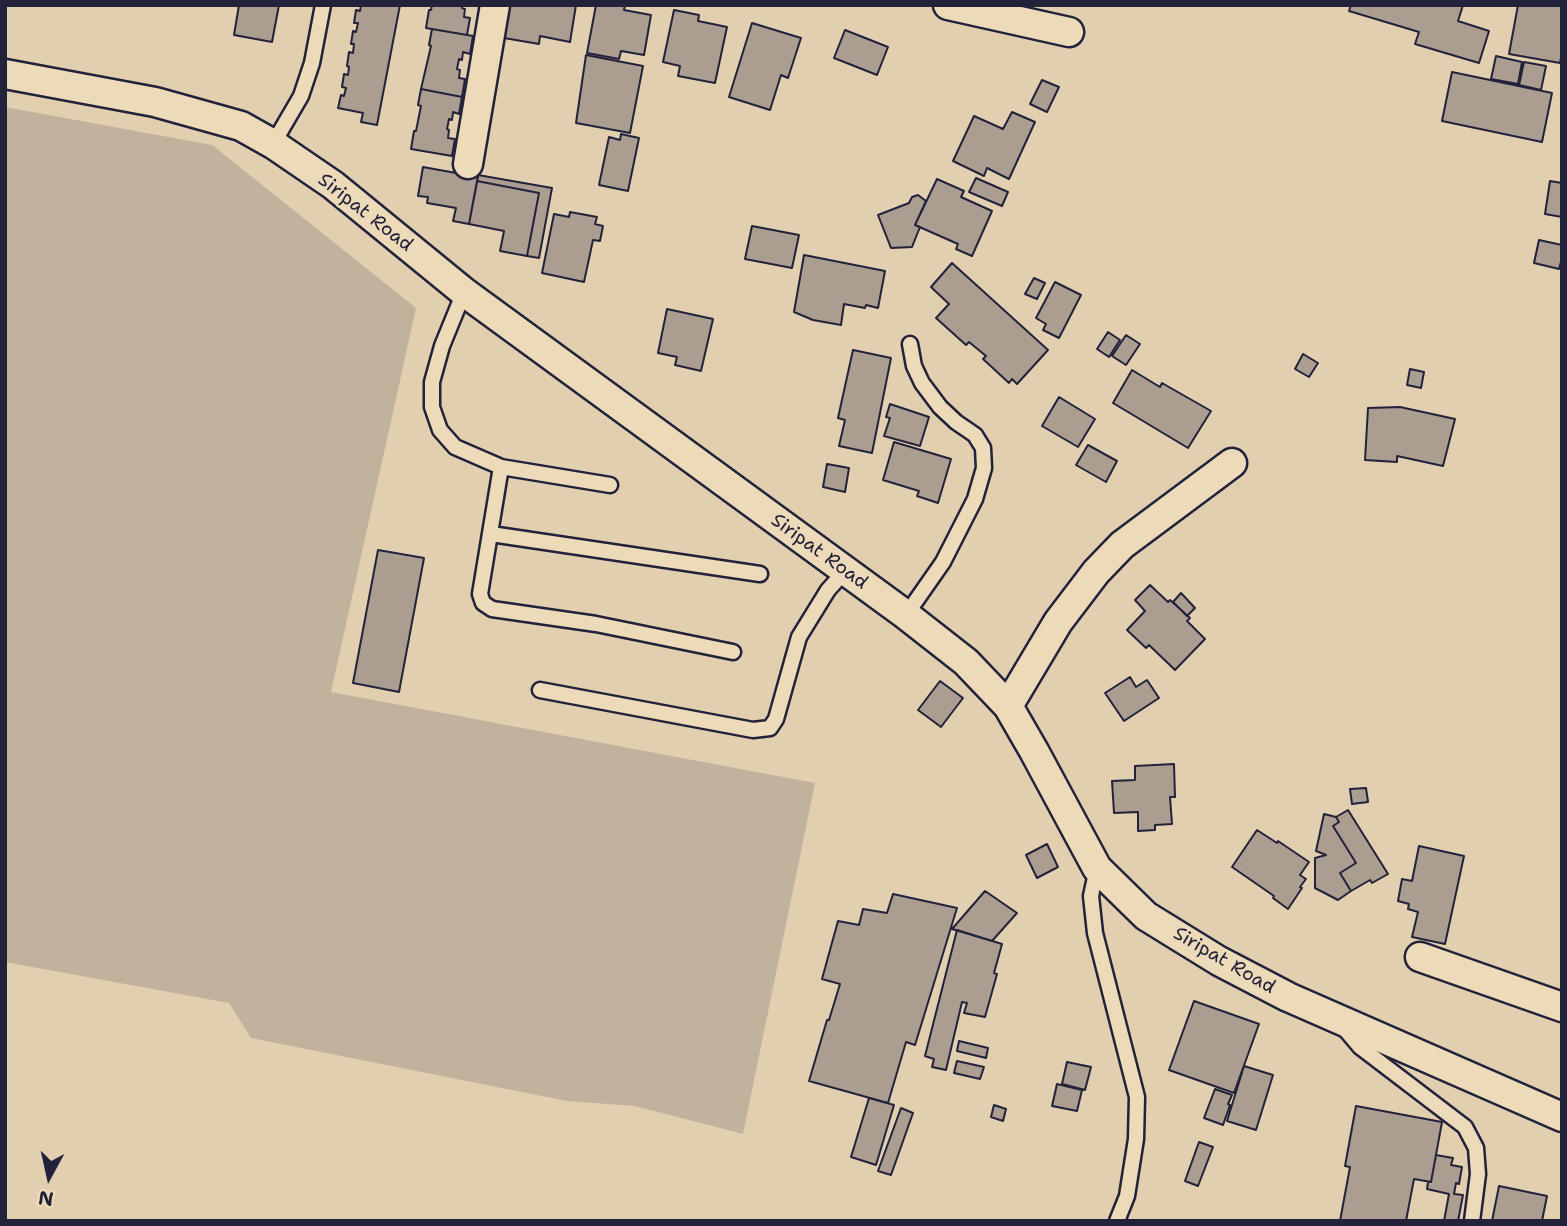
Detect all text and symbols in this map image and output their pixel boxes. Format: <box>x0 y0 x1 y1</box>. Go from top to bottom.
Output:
street label: Siripat Road <box>313 169 417 257</box>
street label: Siripat Road <box>766 509 872 595</box>
street label: Siripat Road <box>1169 923 1279 999</box>
north arrow <box>14 1142 84 1212</box>
text: N <box>37 1185 55 1212</box>

